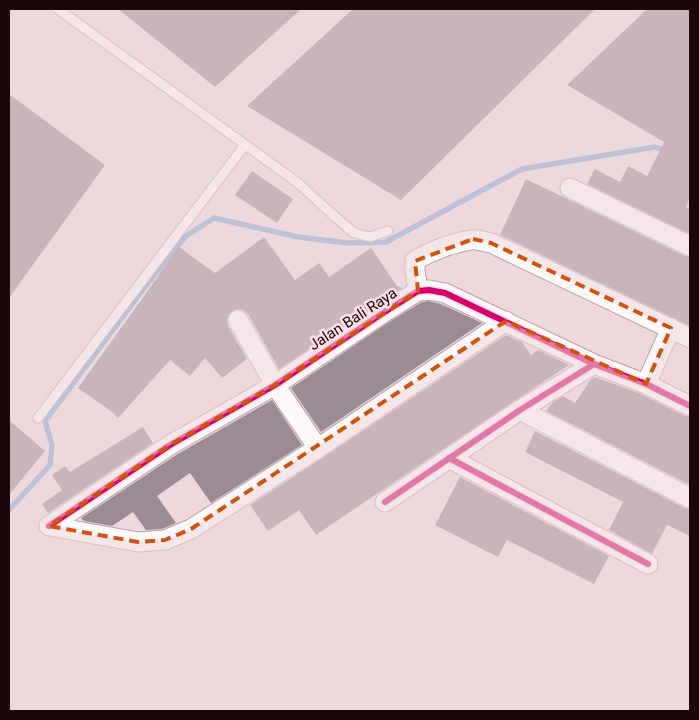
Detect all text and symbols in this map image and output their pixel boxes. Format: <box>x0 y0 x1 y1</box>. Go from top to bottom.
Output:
street label: Jalan Bali Raya <box>306 284 400 354</box>

